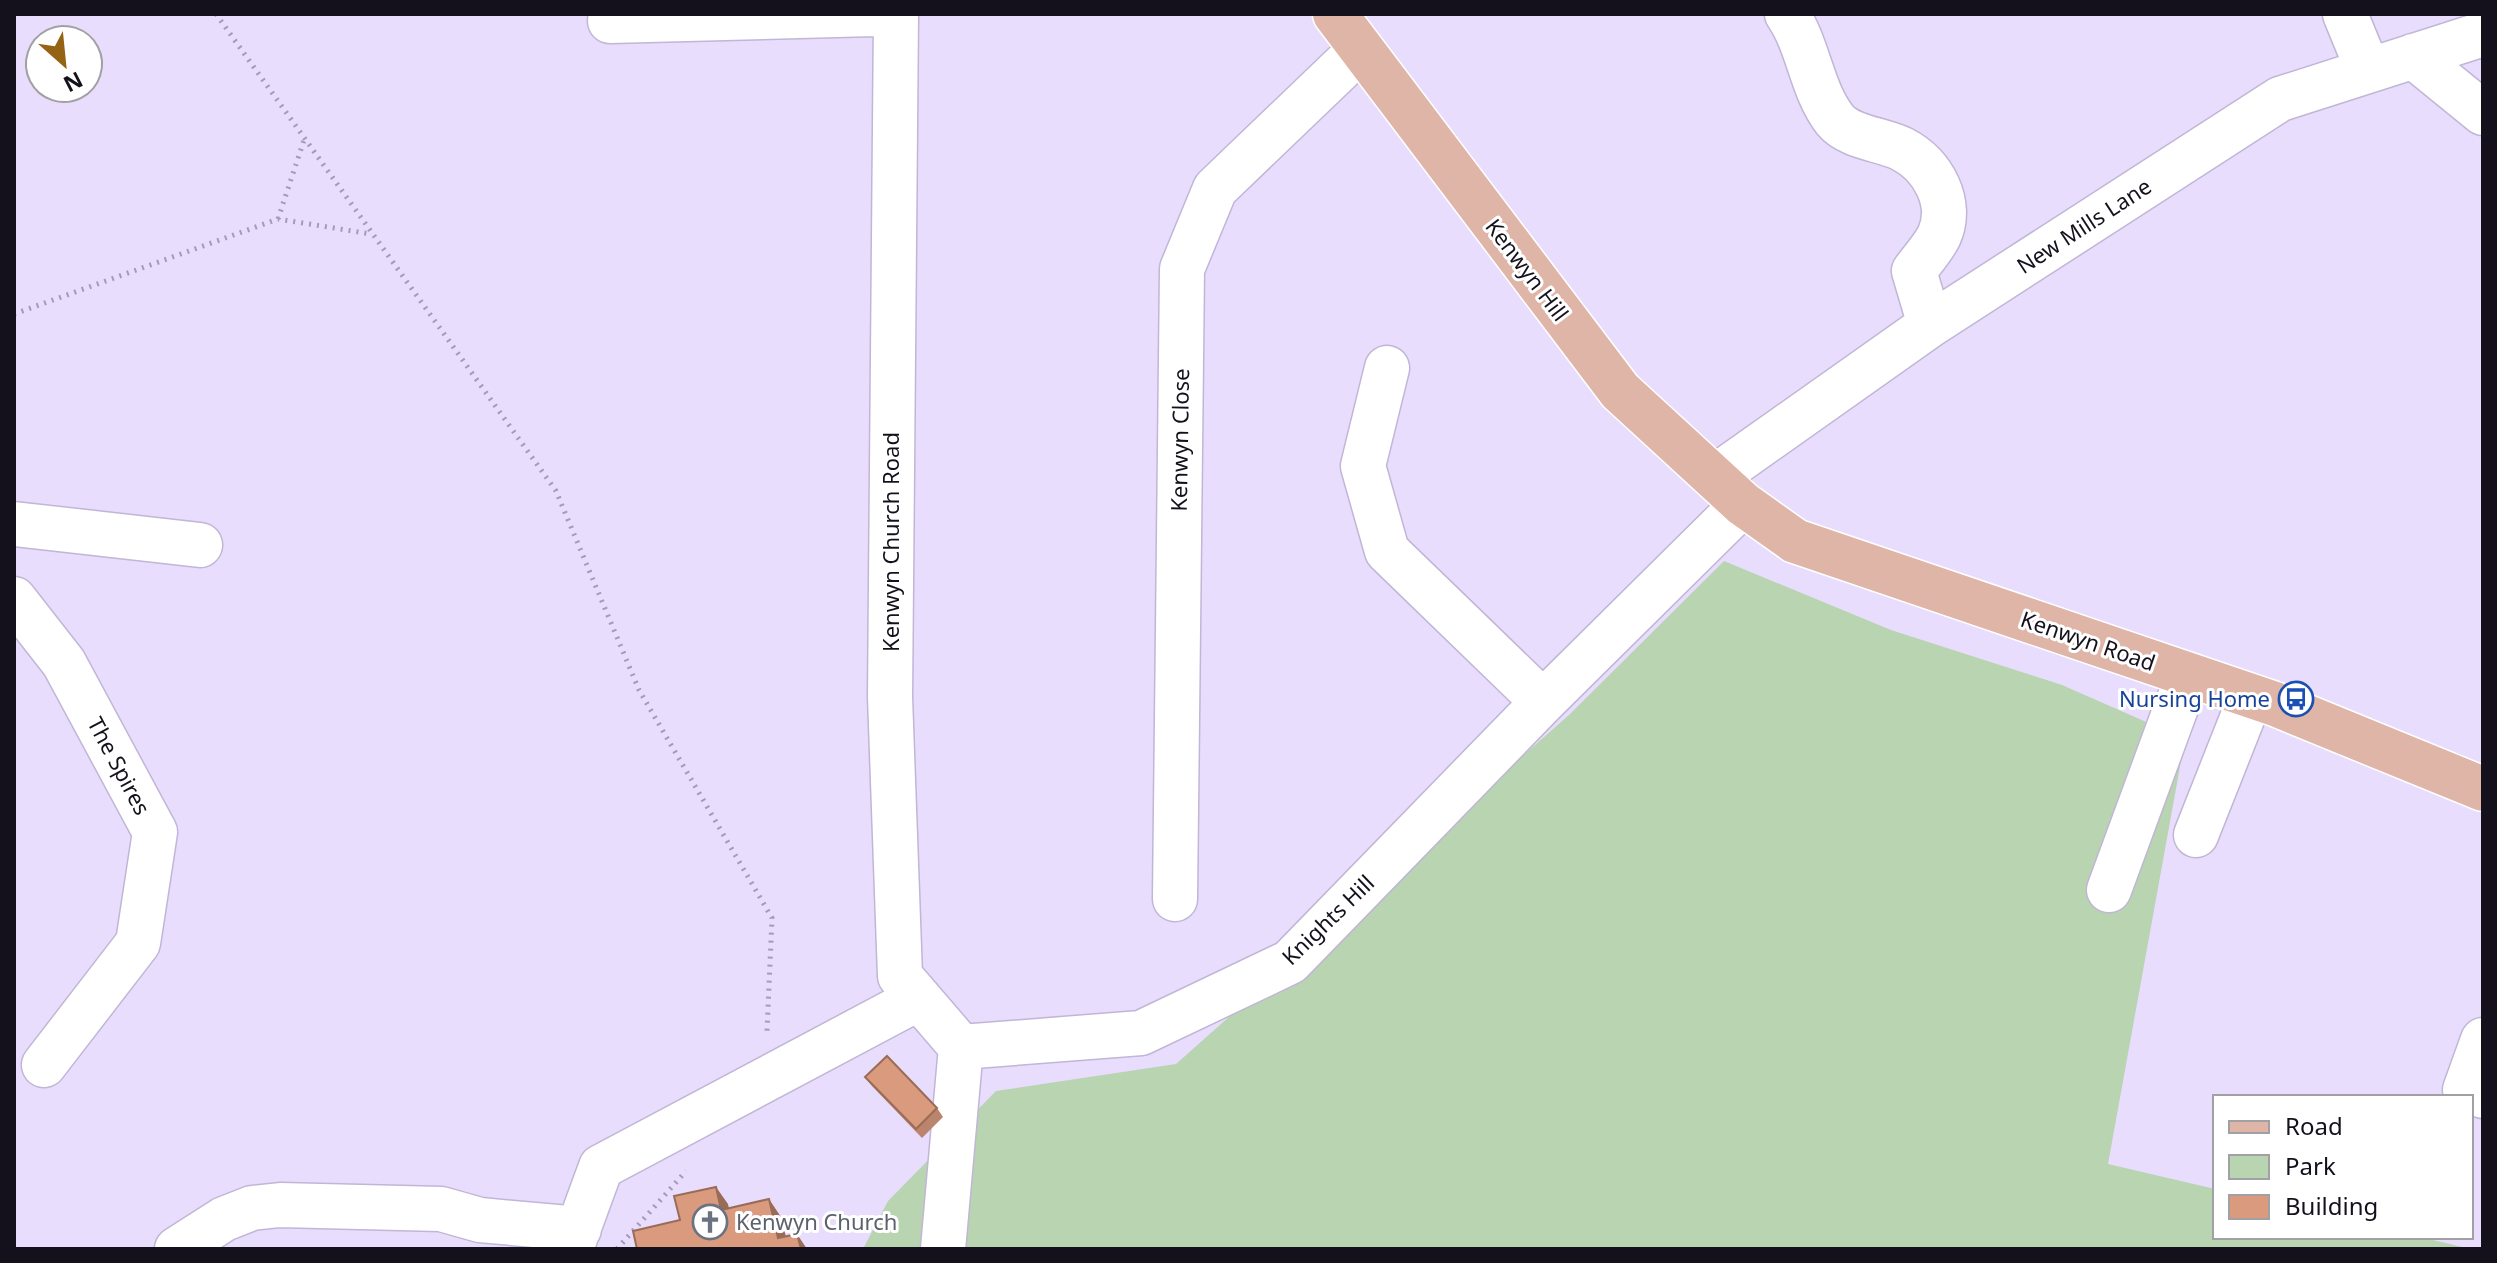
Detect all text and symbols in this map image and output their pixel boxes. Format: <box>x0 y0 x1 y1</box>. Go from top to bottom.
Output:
north arrow <box>24 24 104 104</box>
text: N <box>59 65 88 100</box>
street label: New Mills Lane <box>2010 170 2157 280</box>
street label: Kenwyn Hill <box>1479 212 1576 327</box>
street label: Kenwyn Close <box>1163 368 1195 512</box>
street label: Kenwyn Church Road <box>875 432 905 652</box>
street label: Kenwyn Road <box>2017 603 2160 677</box>
bus stop icon: Nursing Home <box>2277 680 2315 718</box>
place label: Nursing Home <box>2119 683 2270 713</box>
street label: The Spires <box>82 711 158 820</box>
street label: Knights Hill <box>1275 868 1380 971</box>
legend <box>2213 1095 2473 1239</box>
text: Road <box>2285 1109 2343 1142</box>
text: Park <box>2285 1149 2336 1182</box>
text: Building <box>2285 1189 2378 1222</box>
church icon: Kenwyn Church <box>691 1203 729 1241</box>
place label: Kenwyn Church <box>736 1206 897 1236</box>

